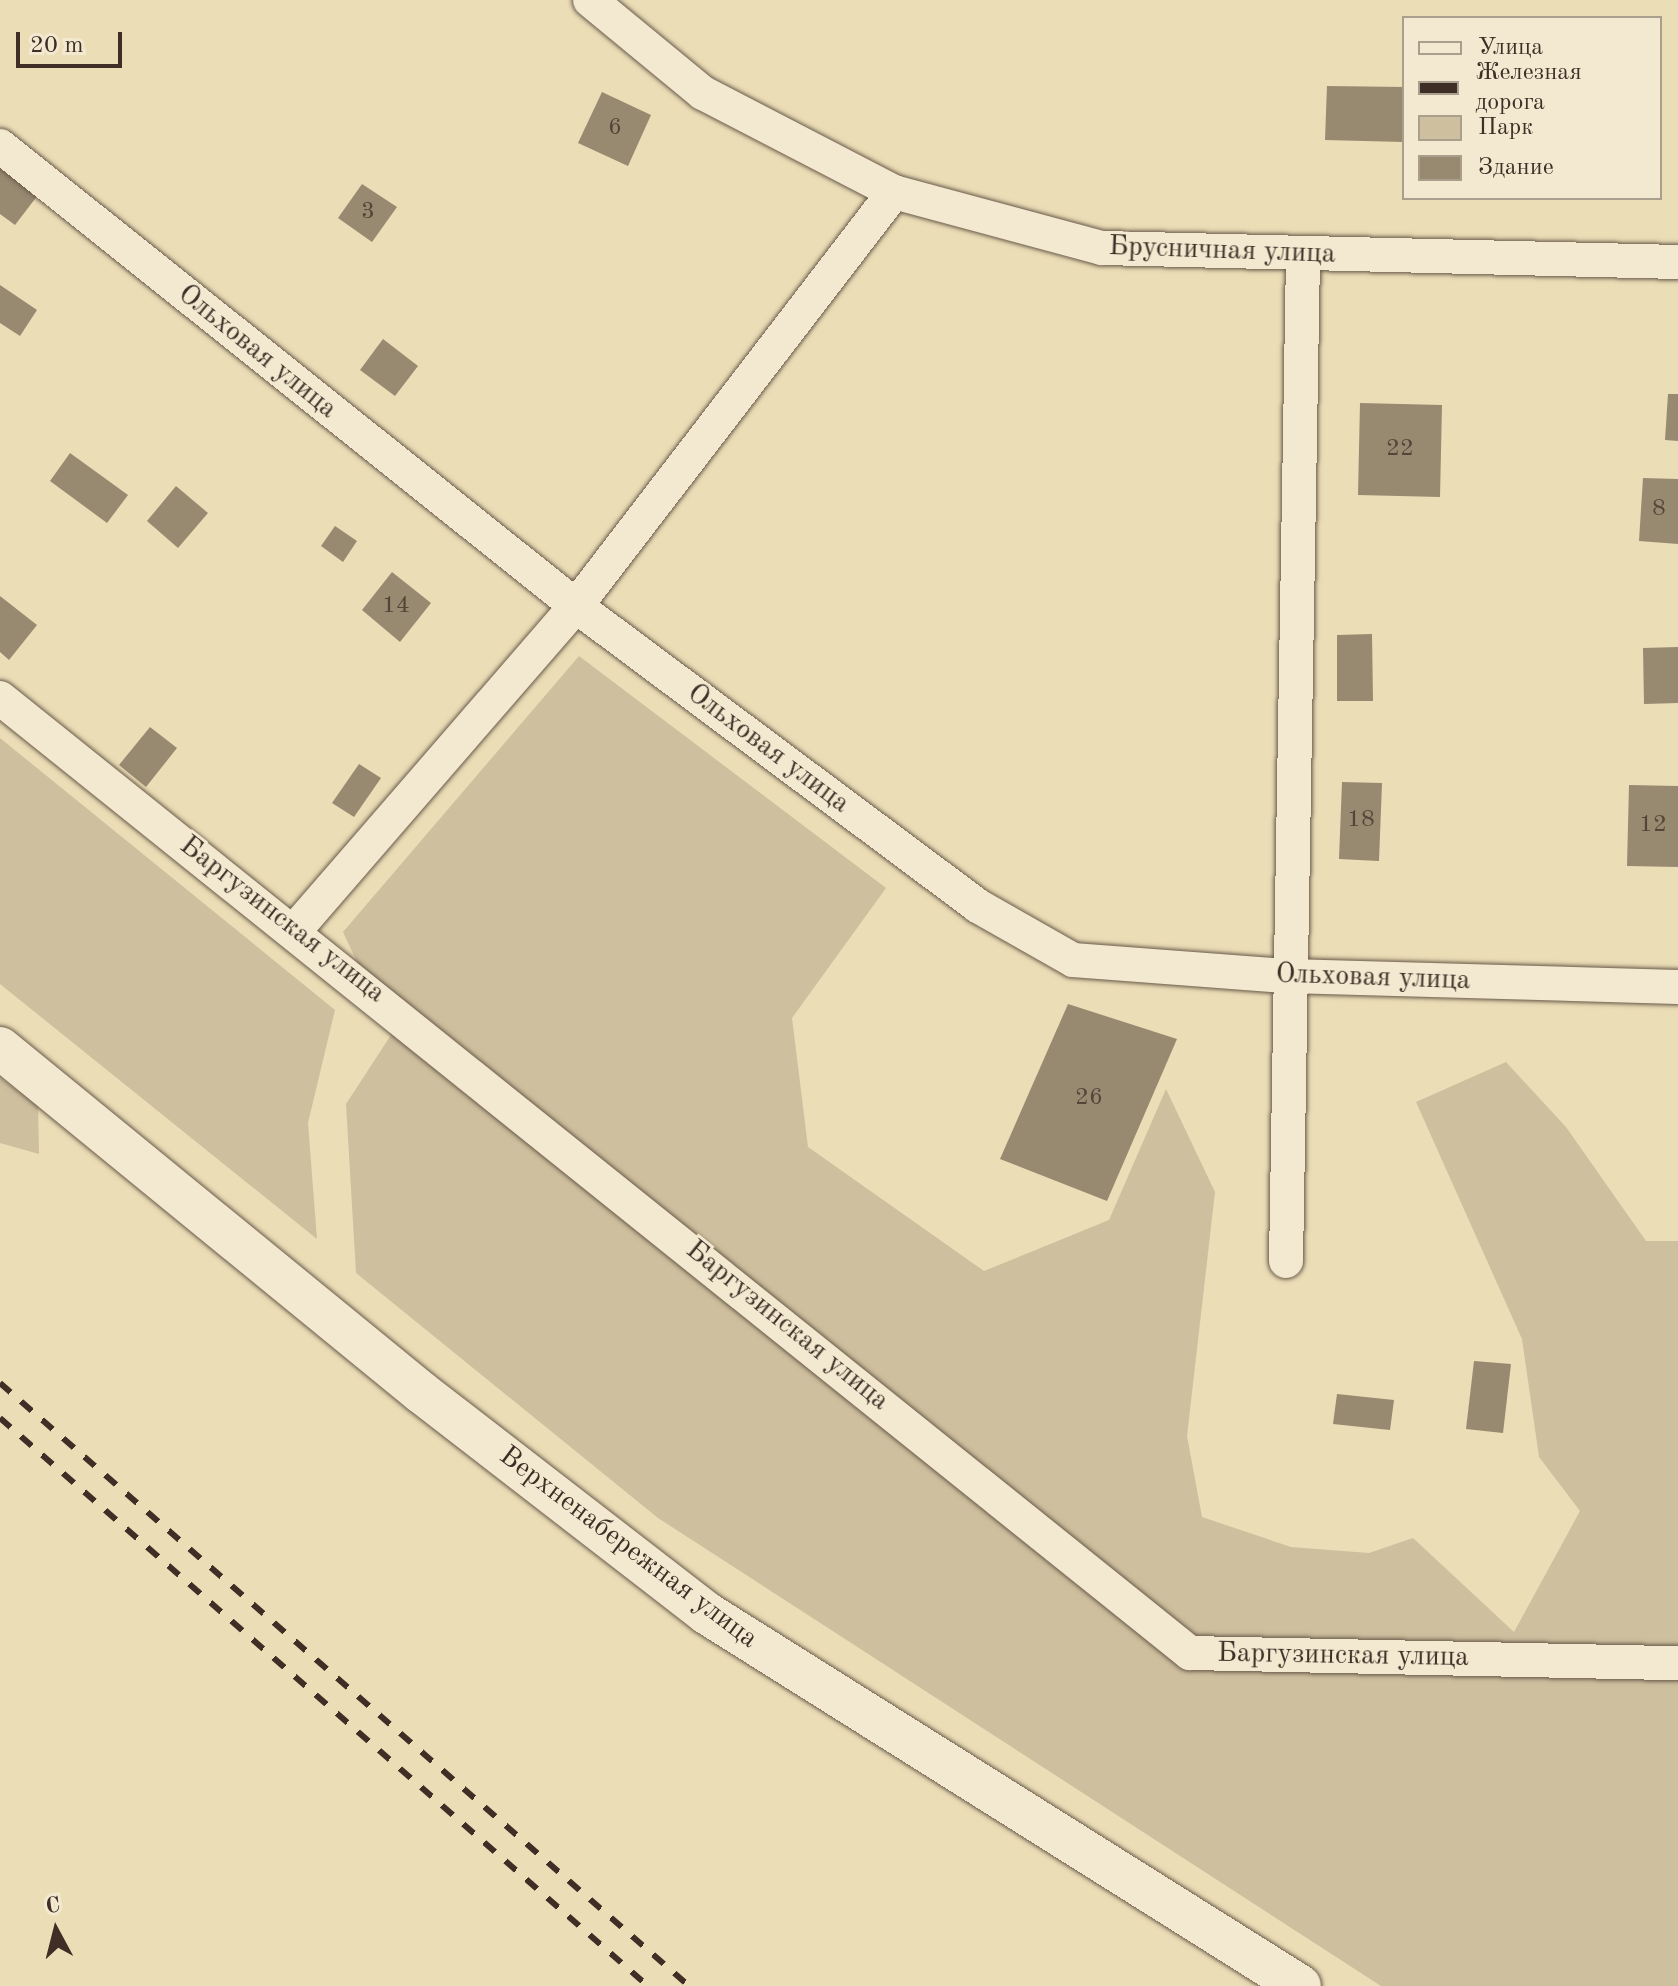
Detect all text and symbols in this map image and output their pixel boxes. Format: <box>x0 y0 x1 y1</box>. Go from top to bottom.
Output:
scale bar <box>20 16 126 66</box>
legend <box>1402 16 1662 200</box>
text: 20 m <box>30 34 84 58</box>
text: Улица <box>1478 36 1543 60</box>
text: Железная дорога <box>1475 61 1582 115</box>
house number: 6 <box>608 115 622 143</box>
text: Парк <box>1478 116 1533 140</box>
text: Здание <box>1478 156 1554 180</box>
house number: 3 <box>361 199 375 227</box>
street label: Брусничная улица <box>1108 230 1336 272</box>
street label: Ольховая улица <box>171 278 343 426</box>
house number: 22 <box>1386 436 1414 464</box>
house number: 8 <box>1652 496 1666 524</box>
house number: 14 <box>382 593 410 621</box>
street label: Ольховая улица <box>680 677 856 821</box>
house number: 18 <box>1347 807 1375 835</box>
house number: 12 <box>1639 812 1667 840</box>
street label: Баргузинская улица <box>172 829 392 1011</box>
street label: Ольховая улица <box>1275 958 1471 998</box>
house number: 26 <box>1075 1085 1103 1113</box>
street label: Баргузинская улица <box>679 1234 895 1418</box>
street label: Верхненабережная улица <box>492 1440 764 1656</box>
street label: Баргузинская улица <box>1217 1637 1469 1675</box>
north arrow <box>16 1890 96 1970</box>
text: С <box>45 1894 62 1918</box>

